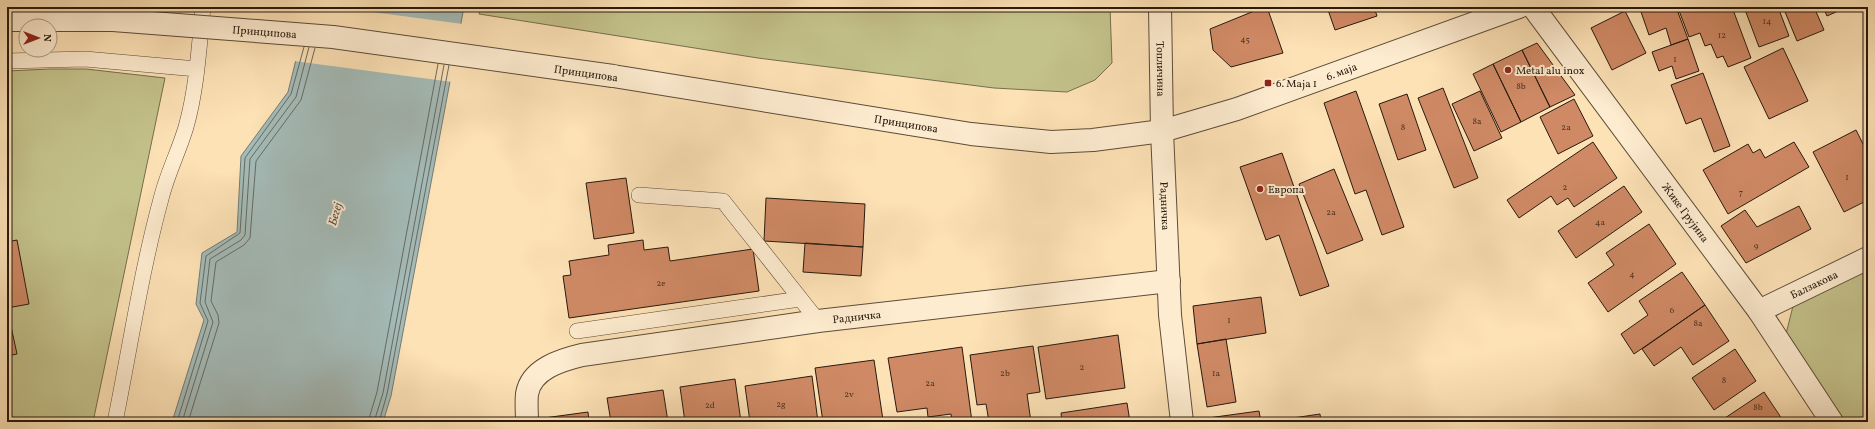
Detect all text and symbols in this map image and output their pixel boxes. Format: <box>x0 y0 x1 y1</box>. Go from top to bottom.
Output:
house number: 14 <box>1763 15 1771 28</box>
north arrow <box>18 18 58 58</box>
street label: Принципова <box>232 23 298 43</box>
house number: 12 <box>1718 29 1726 42</box>
house number: 45 <box>1240 33 1250 46</box>
text: N <box>39 34 54 42</box>
street label: Топличина <box>1152 41 1167 97</box>
house number: 1 <box>1673 53 1677 66</box>
street label: 6. маја <box>1324 60 1360 85</box>
street label: Принципова <box>553 63 619 86</box>
place label: Metal alu inox <box>1516 64 1585 79</box>
marker: Metal alu inox <box>1503 65 1513 75</box>
place label: 6. Маја 1 <box>1276 77 1317 92</box>
marker: 6. Маја 1 <box>1263 78 1273 88</box>
house number: 8b <box>1516 80 1526 93</box>
street label: Принципова <box>873 112 940 138</box>
house number: 8a <box>1472 115 1482 128</box>
house number: 8 <box>1401 121 1406 134</box>
house number: 2a <box>1561 121 1571 134</box>
house number: 1 <box>1845 171 1849 184</box>
street label: Радничка <box>1155 181 1172 231</box>
house number: 2 <box>1563 181 1568 194</box>
street label: Жике Грујина <box>1657 181 1712 246</box>
place label: Европа <box>1268 183 1305 198</box>
marker: Европа <box>1255 184 1265 194</box>
house number: 7 <box>1739 186 1743 199</box>
water label: Бегеј <box>325 200 347 227</box>
house number: 2a <box>1326 206 1336 219</box>
house number: 4a <box>1595 216 1605 229</box>
house number: 9 <box>1754 240 1759 253</box>
house number: 4 <box>1629 268 1635 281</box>
street label: Балзакова <box>1788 268 1841 304</box>
house number: 2e <box>656 277 666 290</box>
house number: 6 <box>1670 304 1675 317</box>
street label: Радничка <box>832 308 883 328</box>
house number: 1 <box>1227 314 1231 327</box>
house number: 8a <box>1693 317 1703 330</box>
house number: 2 <box>1080 361 1085 374</box>
house number: 2b <box>1000 367 1010 380</box>
house number: 1a <box>1212 367 1220 380</box>
house number: 8 <box>1722 374 1727 387</box>
house number: 2a <box>925 377 935 390</box>
house number: 2v <box>844 388 854 401</box>
house number: 2g <box>776 398 786 411</box>
house number: 2d <box>705 399 715 412</box>
house number: 8b <box>1753 401 1763 414</box>

